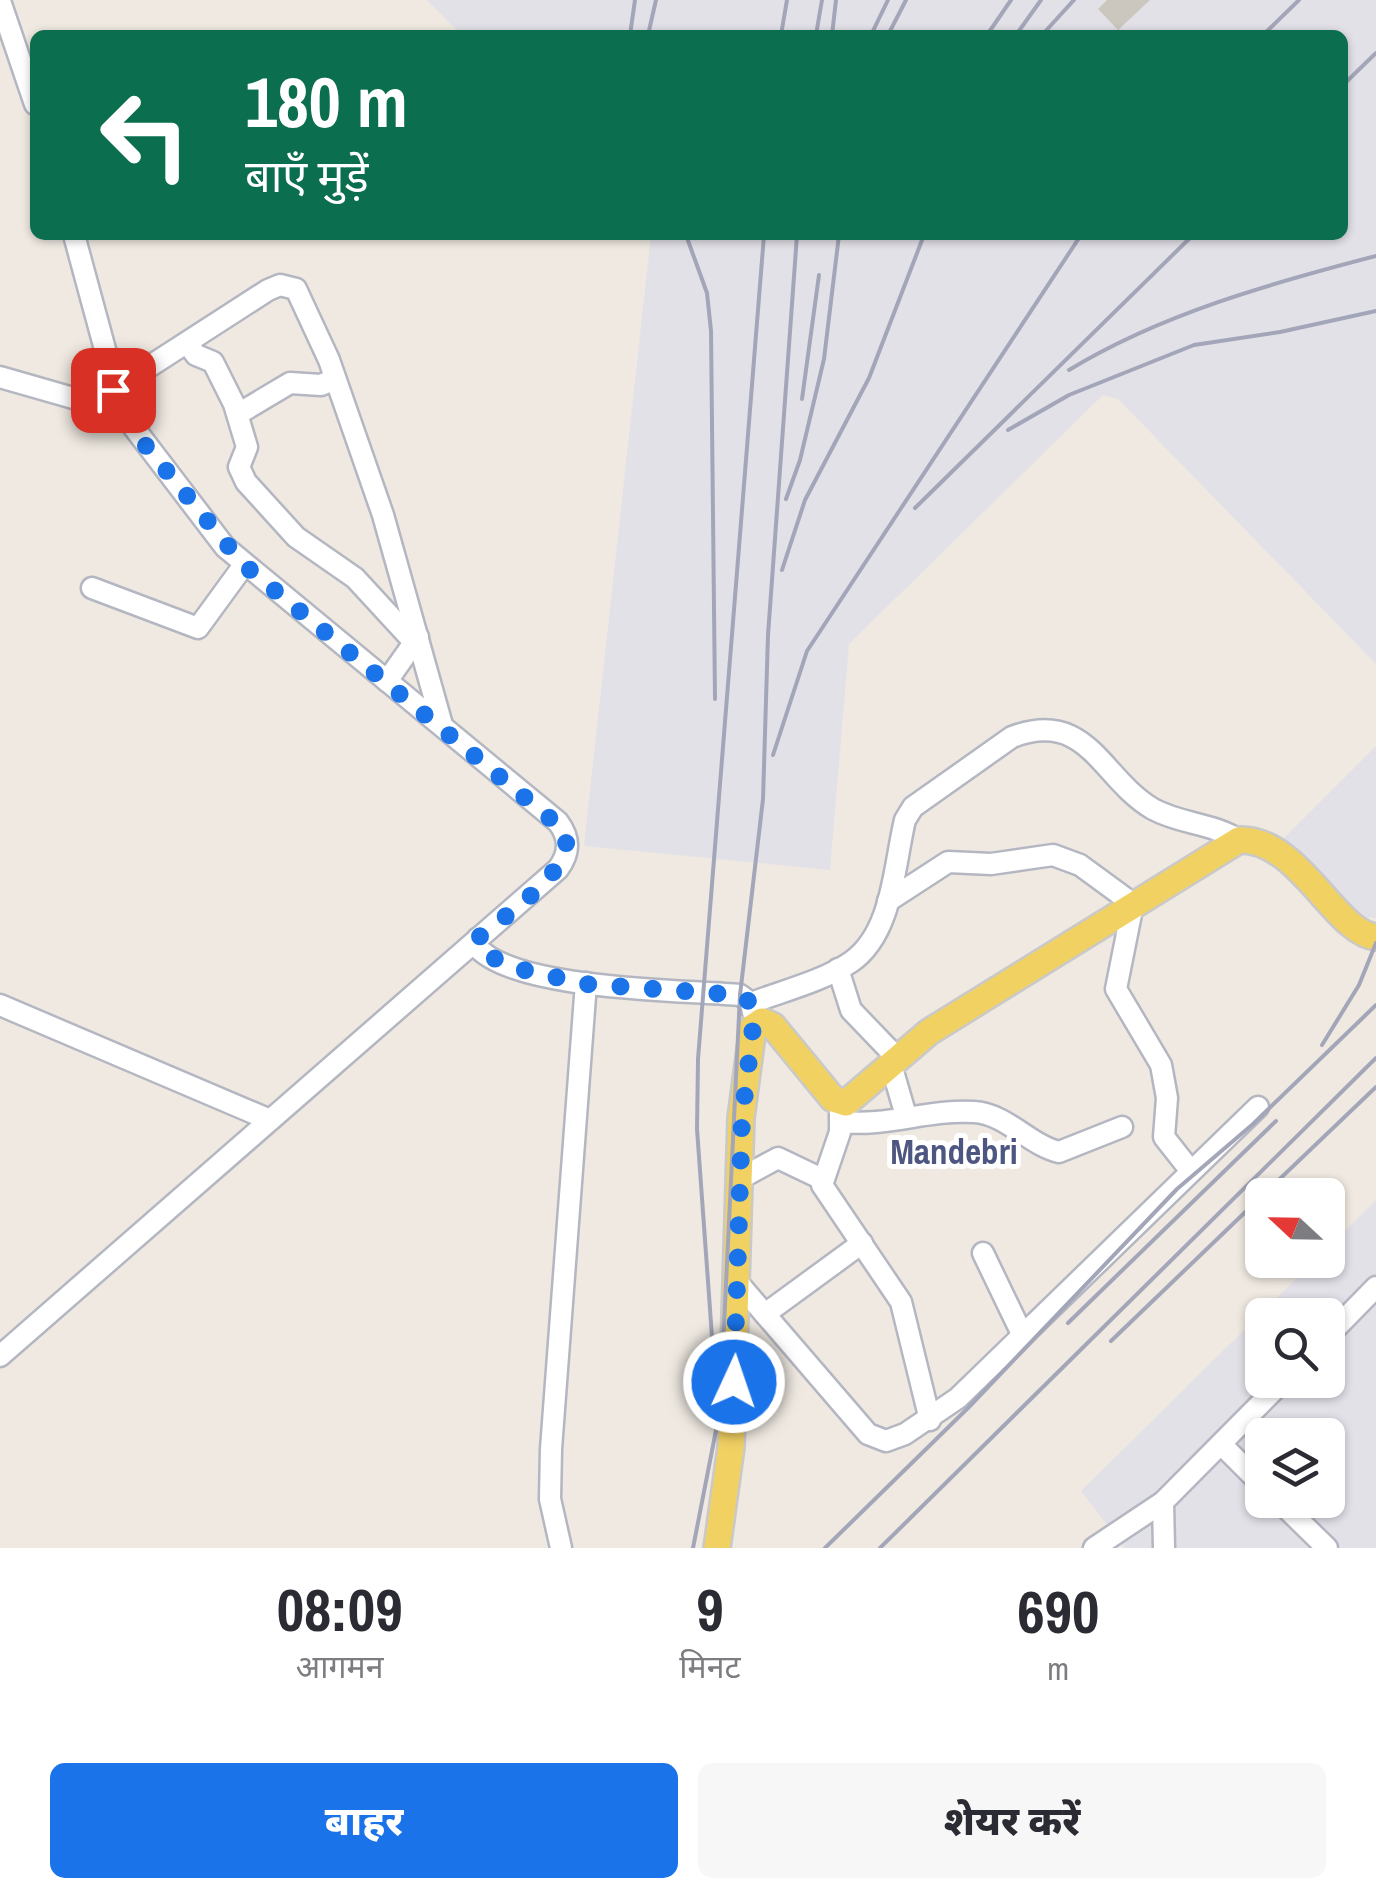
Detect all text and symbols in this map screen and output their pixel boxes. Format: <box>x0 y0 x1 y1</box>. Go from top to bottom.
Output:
text: 180 m <box>245 55 408 149</box>
icon: left <box>80 70 210 200</box>
text: बाएँ मुड़ें <box>245 145 368 206</box>
pin <box>71 348 156 433</box>
icon: arrive <box>86 363 141 418</box>
district label: Mandebri <box>890 1128 1018 1175</box>
north arrow <box>1245 1178 1345 1278</box>
map controls <box>1245 1178 1345 1518</box>
button: search <box>1245 1298 1345 1398</box>
position arrow <box>682 1330 786 1434</box>
button: layers <box>1245 1418 1345 1518</box>
text: 08:09 <box>277 1569 403 1650</box>
text: 9 <box>696 1569 724 1650</box>
text: 690 <box>1017 1571 1099 1652</box>
text: आगमन <box>296 1645 383 1688</box>
text: मिनट <box>679 1645 741 1688</box>
text: m <box>1047 1647 1069 1690</box>
button: बाहर <box>50 1763 678 1878</box>
button: शेयर करें <box>698 1763 1326 1878</box>

